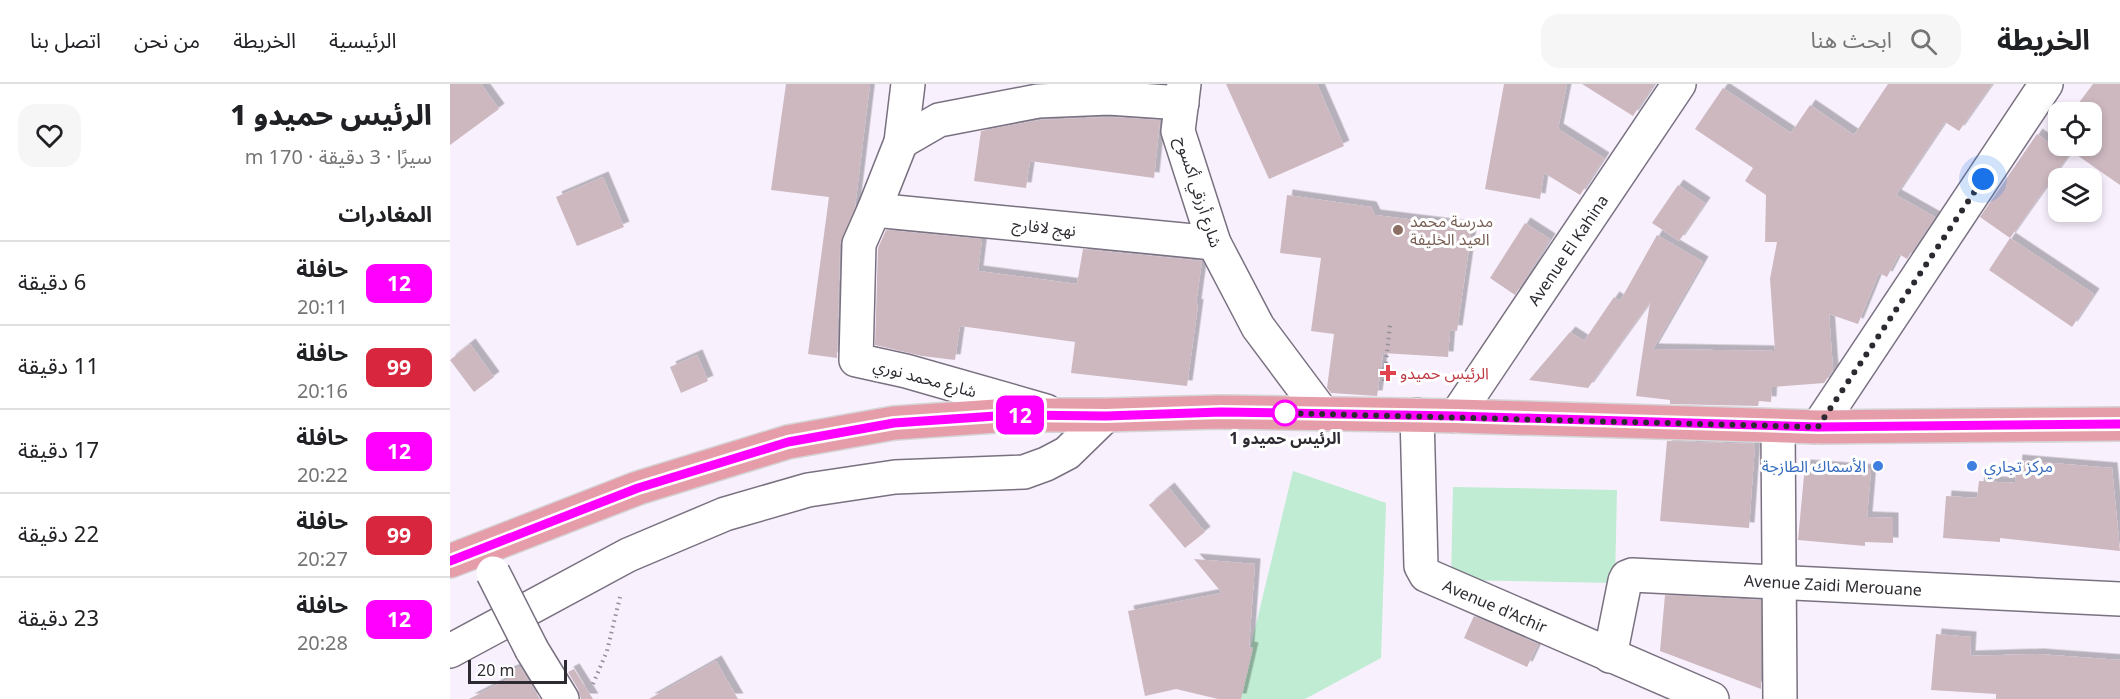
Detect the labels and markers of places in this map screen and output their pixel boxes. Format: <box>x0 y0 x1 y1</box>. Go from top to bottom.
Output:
place label: مدرسة محمد العيد الخليفة <box>1410 210 1493 250</box>
marker: مدرسة محمد العيد الخليفة <box>1391 223 1405 237</box>
place label: الرئيس حميدو <box>1400 362 1489 384</box>
marker: الرئيس حميدو <box>1381 366 1395 380</box>
marker: الرئيس حميدو 1 <box>1272 400 1298 426</box>
place label: الرئيس حميدو 1 <box>1229 427 1341 449</box>
place label: الأسماك الطازجة <box>1762 455 1866 477</box>
place label: مركز تجاري <box>1984 455 2053 479</box>
marker: الأسماك الطازجة <box>1871 459 1885 473</box>
marker: مركز تجاري <box>1965 459 1979 473</box>

